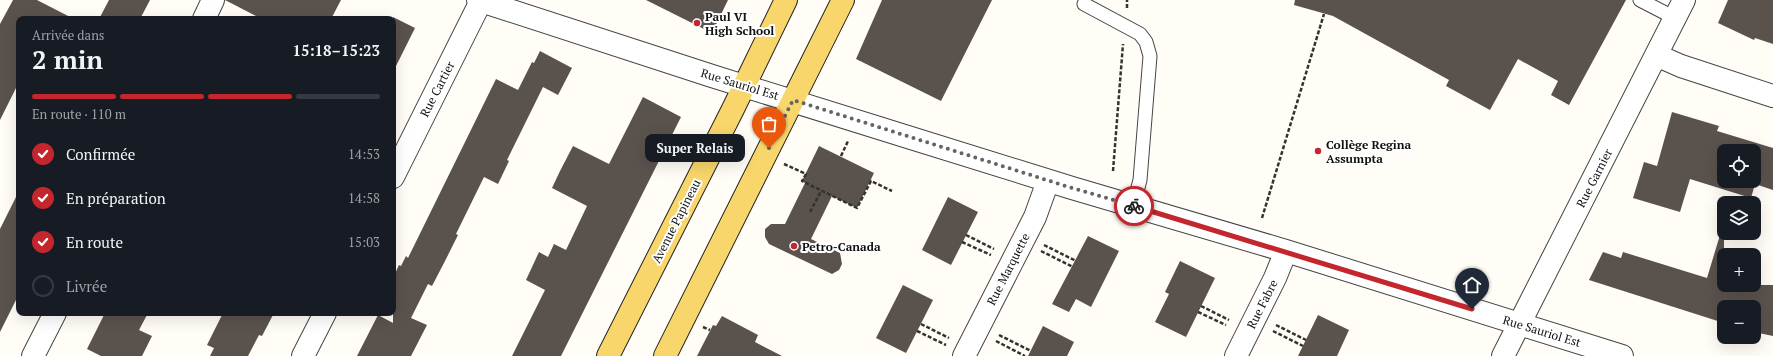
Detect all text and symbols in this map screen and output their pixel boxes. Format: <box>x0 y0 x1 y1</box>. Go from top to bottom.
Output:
place label: Paul VI High School <box>705 9 774 38</box>
marker: Paul VI High School <box>692 18 702 28</box>
text: Arrivée dans <box>32 26 105 44</box>
text: 15:18–15:23 <box>293 40 380 60</box>
text: 2 min <box>32 42 103 76</box>
street label: Rue Cartier <box>417 58 458 119</box>
street label: Rue Sauriol Est <box>699 65 781 103</box>
text: En route · 110 m <box>32 105 126 123</box>
pin <box>752 107 786 148</box>
icon: bag <box>758 113 780 135</box>
callout: Super Relais <box>645 134 745 162</box>
place label: Collège Regina Assumpta <box>1326 137 1412 166</box>
text: Super Relais <box>657 139 733 157</box>
icon: check <box>32 143 54 165</box>
text: Confirmée <box>66 144 135 164</box>
map controls <box>1717 144 1761 344</box>
button: locate <box>1717 144 1761 188</box>
text: 14:53 <box>348 145 380 163</box>
marker: Collège Regina Assumpta <box>1313 146 1323 156</box>
street label: Rue Garnier <box>1573 146 1615 210</box>
street label: Avenue Papineau <box>648 177 704 265</box>
courier <box>1114 186 1154 226</box>
icon: check <box>32 187 54 209</box>
text: En préparation <box>66 188 166 208</box>
text: 14:58 <box>348 189 380 207</box>
icon: bike <box>1123 195 1145 217</box>
button: layers <box>1717 196 1761 240</box>
street label: Rue Marquette <box>983 230 1033 308</box>
icon: check <box>32 231 54 253</box>
text: En route <box>66 232 123 252</box>
text: 15:03 <box>348 233 380 251</box>
place label: Petro-Canada <box>802 239 881 254</box>
marker: Petro-Canada <box>789 241 799 251</box>
button: + <box>1717 248 1761 292</box>
pin <box>1455 268 1489 309</box>
icon: home <box>1461 274 1483 296</box>
text: Livrée <box>66 276 107 296</box>
street label: Rue Fabre <box>1243 277 1281 331</box>
button: − <box>1717 300 1761 344</box>
street label: Rue Sauriol Est <box>1501 312 1583 350</box>

